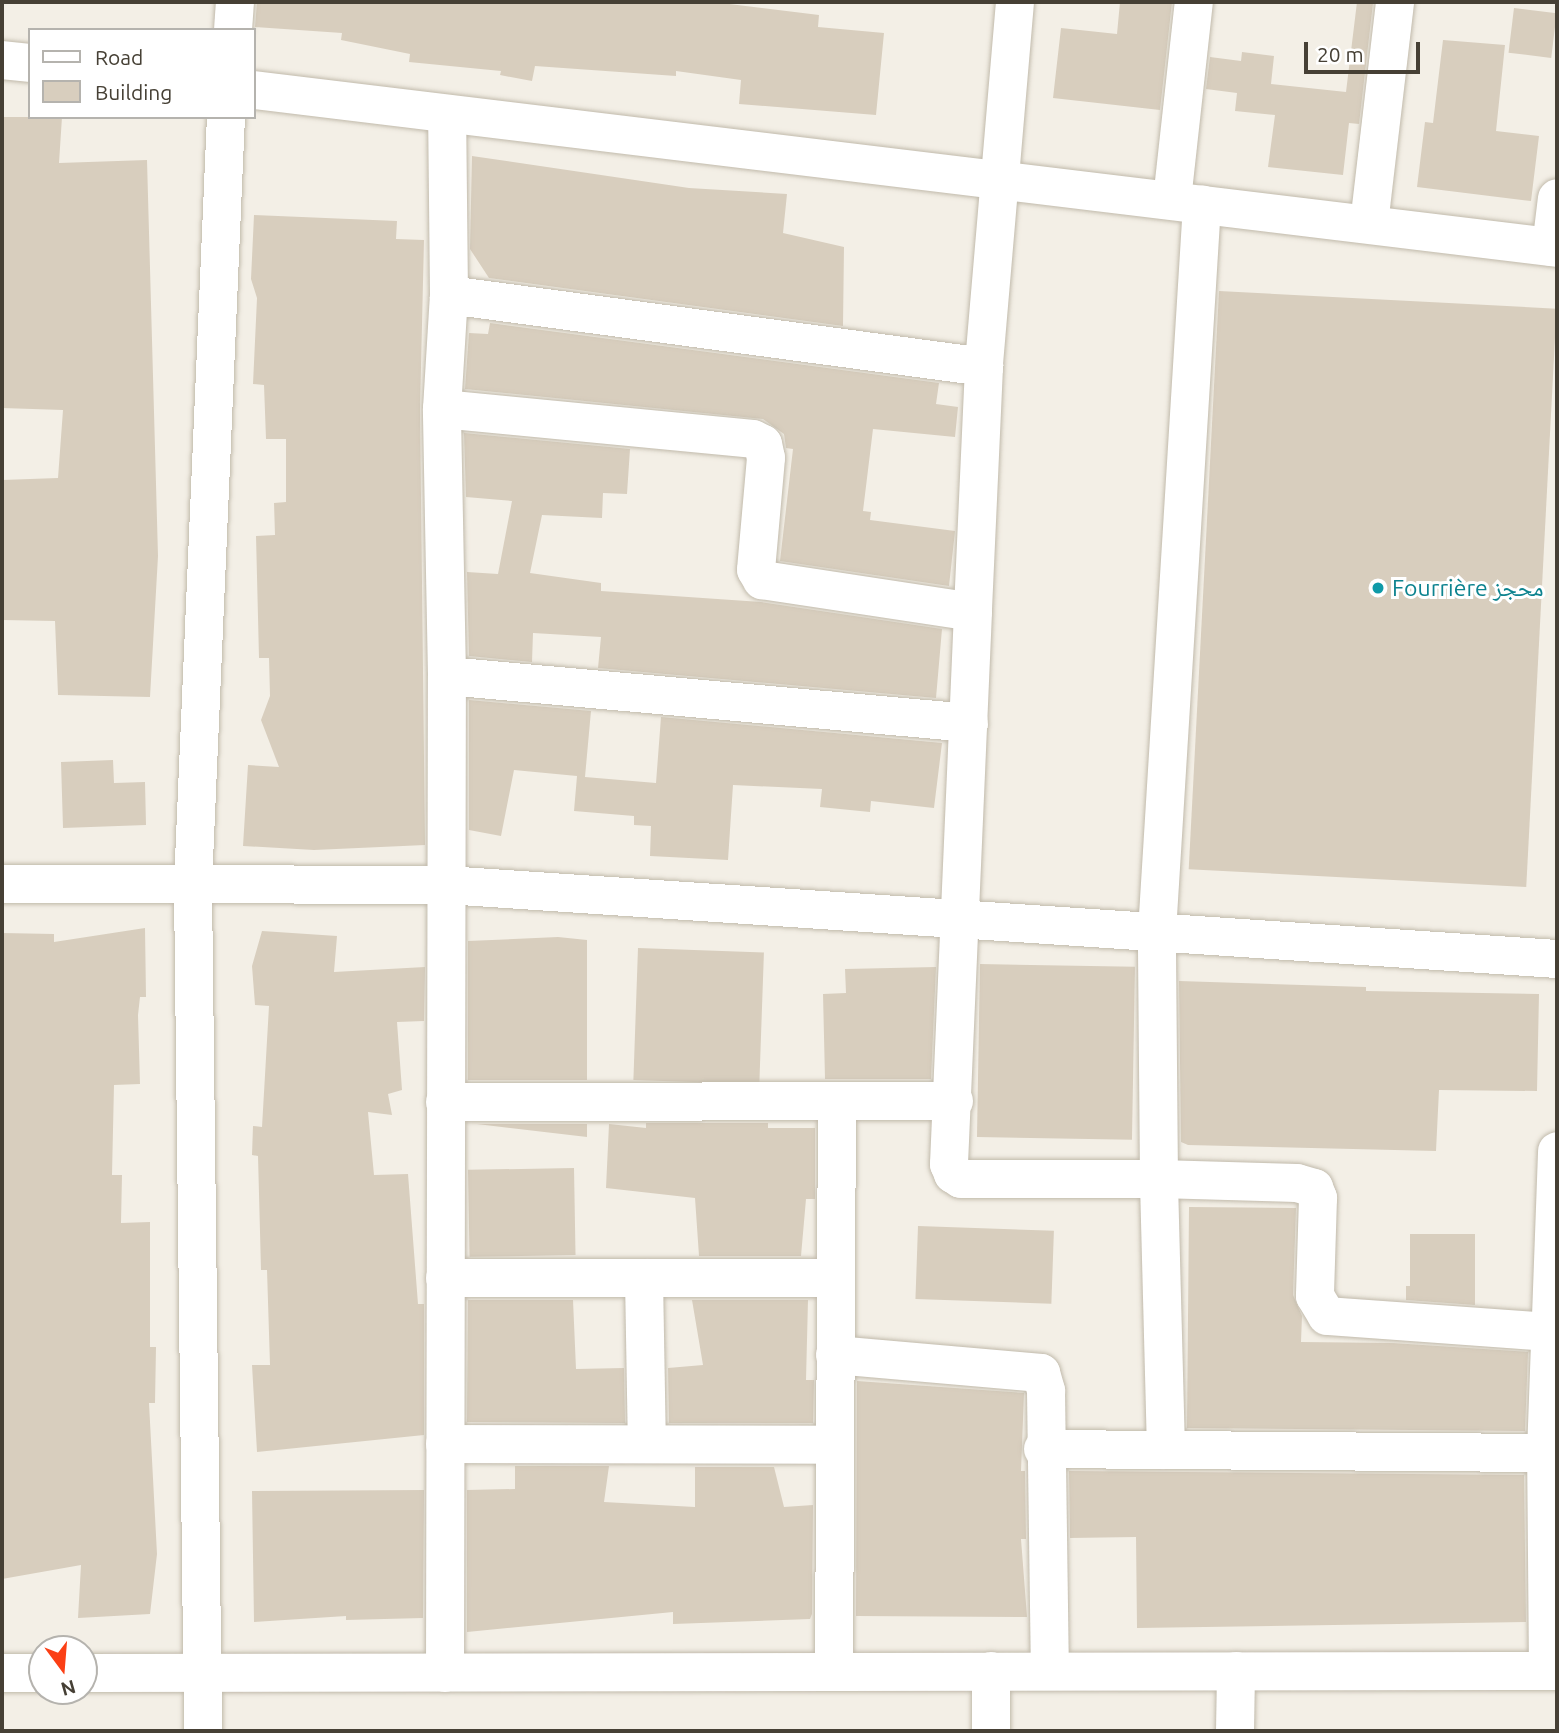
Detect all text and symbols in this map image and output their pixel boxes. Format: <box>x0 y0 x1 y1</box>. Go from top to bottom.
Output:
legend <box>28 28 256 119</box>
scale bar <box>1307 28 1422 72</box>
text: 20 m <box>1317 42 1364 66</box>
text: Road <box>95 45 143 69</box>
text: Building <box>95 80 172 104</box>
place label: Fourrière محجز <box>1392 574 1543 602</box>
marker: Fourrière محجز <box>1370 580 1386 596</box>
north arrow <box>28 1635 98 1705</box>
text: N <box>58 1676 78 1701</box>

